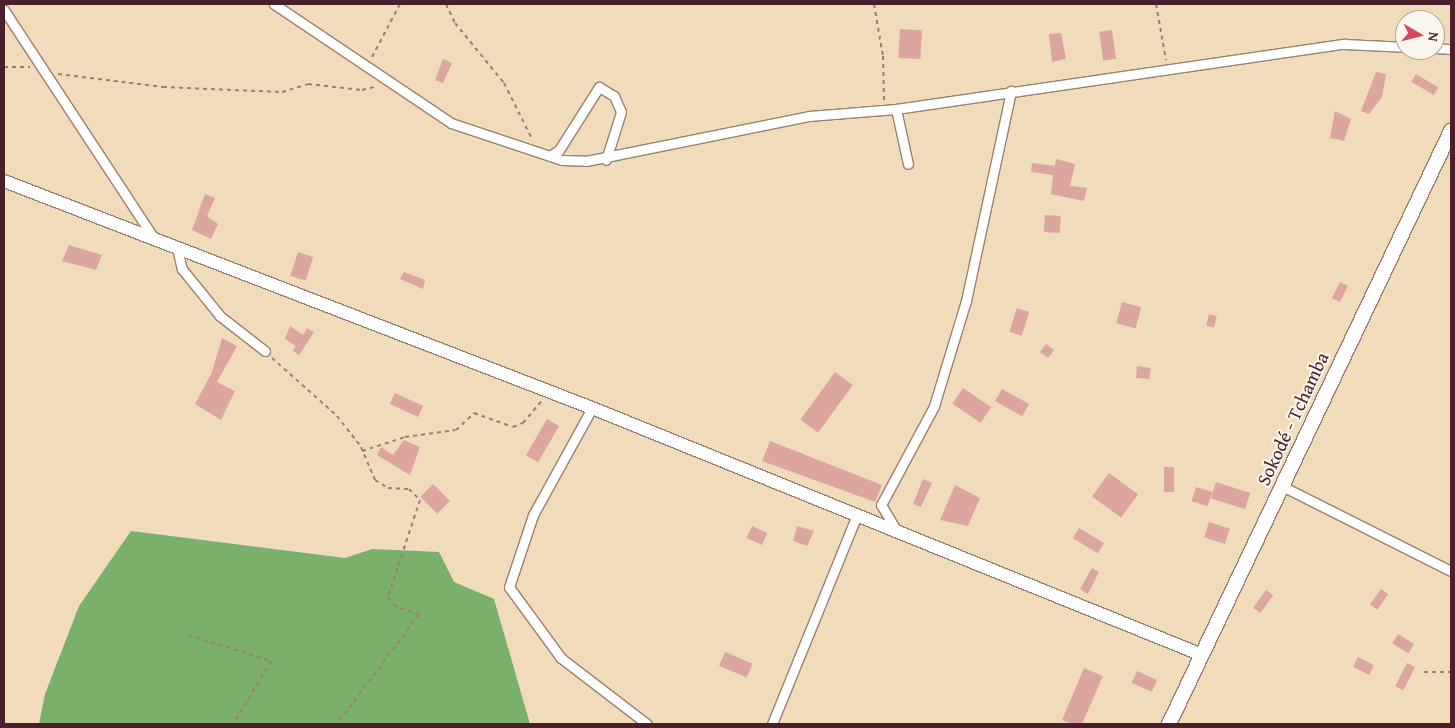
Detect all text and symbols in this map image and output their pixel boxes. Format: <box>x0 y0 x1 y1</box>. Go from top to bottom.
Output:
north arrow <box>1395 10 1445 60</box>
text: N <box>1423 31 1444 43</box>
street label: Sokodé - Tchamba <box>1252 349 1334 489</box>

